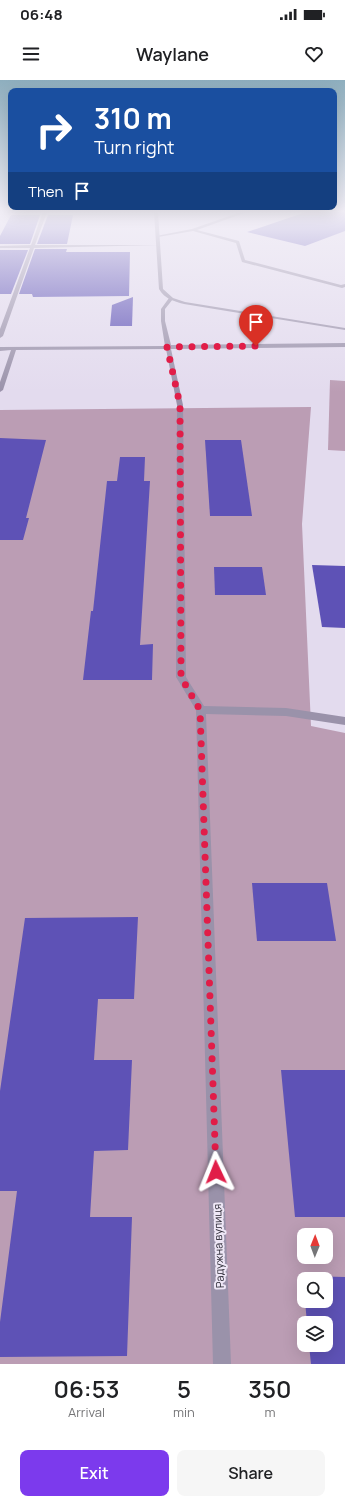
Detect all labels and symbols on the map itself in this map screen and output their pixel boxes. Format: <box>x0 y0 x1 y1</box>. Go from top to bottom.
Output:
pin <box>239 305 273 346</box>
position arrow <box>195 1151 237 1193</box>
street label: Радужна вулиця <box>209 1203 227 1289</box>
north arrow <box>297 1228 333 1264</box>

